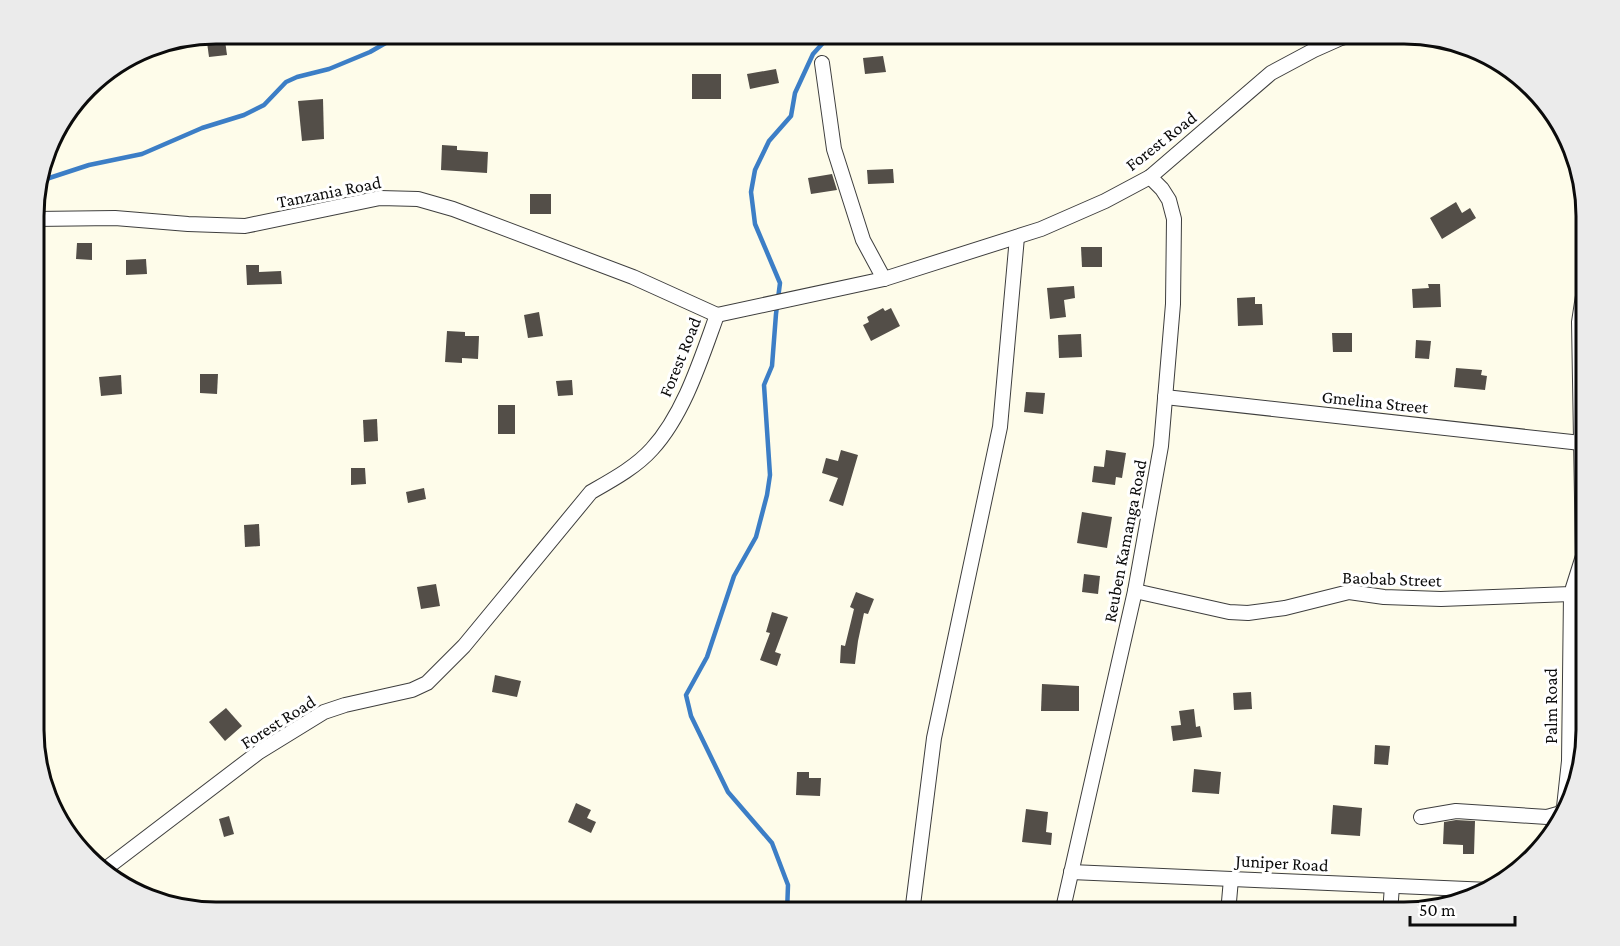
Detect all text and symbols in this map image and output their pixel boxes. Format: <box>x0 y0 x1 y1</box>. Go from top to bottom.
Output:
street label: Forest Road <box>1122 107 1201 175</box>
street label: Tanzania Road <box>275 172 383 212</box>
street label: Forest Road <box>655 314 705 400</box>
street label: Gmelina Street <box>1321 386 1430 418</box>
street label: Reuben Kamanga Road <box>1099 458 1151 624</box>
street label: Baobab Street <box>1342 567 1443 591</box>
street label: Palm Road <box>1541 667 1561 744</box>
street label: Forest Road <box>237 691 319 753</box>
street label: Juniper Road <box>1233 850 1329 875</box>
scale bar <box>1410 889 1515 927</box>
text: 50 m <box>1419 900 1456 920</box>

